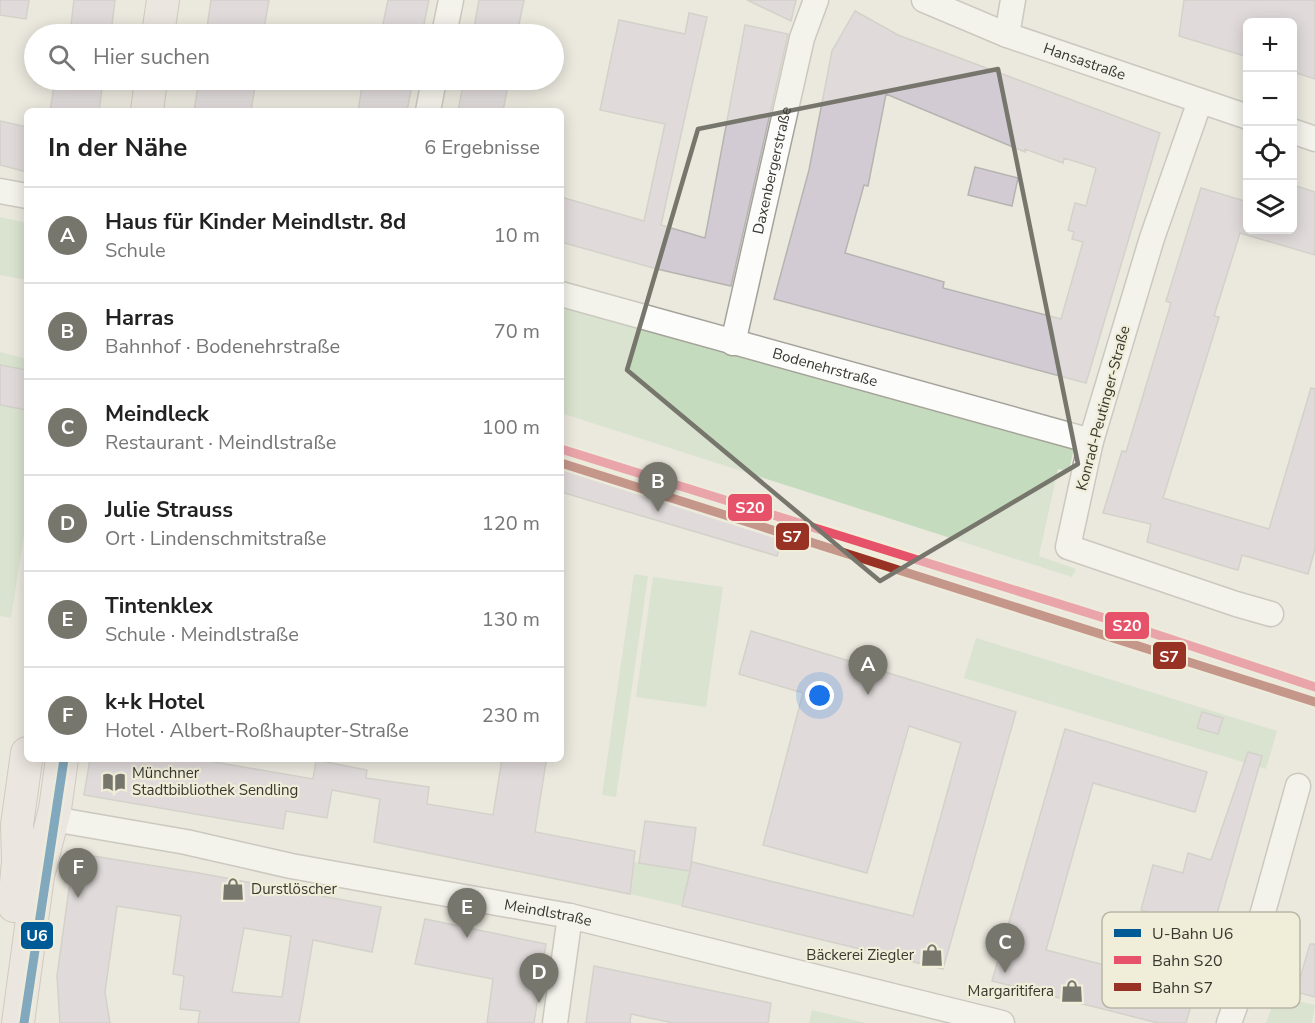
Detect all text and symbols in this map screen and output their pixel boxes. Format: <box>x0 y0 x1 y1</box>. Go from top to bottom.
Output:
map controls <box>1243 18 1297 234</box>
button: + <box>1243 18 1297 72</box>
search box <box>24 24 564 90</box>
street label: Hansastraße <box>1041 38 1128 85</box>
icon: search <box>45 41 78 74</box>
text: Hier suchen <box>93 42 210 72</box>
button: − <box>1243 72 1297 126</box>
street label: Daxenbergerstraße <box>748 105 796 236</box>
button: locate <box>1243 126 1297 180</box>
text: In der Nähe <box>48 130 187 165</box>
text: 6 Ergebnisse <box>424 134 540 161</box>
button: layers <box>1243 180 1297 234</box>
text: Haus für Kinder Meindlstr. 8d <box>105 207 406 237</box>
text: A <box>60 222 75 249</box>
text: 10 m <box>494 222 540 249</box>
text: Schule <box>105 237 166 264</box>
text: Harras <box>105 303 174 333</box>
text: B <box>61 318 74 345</box>
text: 70 m <box>494 318 540 345</box>
street label: Konrad-Peutinger-Straße <box>1071 323 1135 493</box>
text: Bahnhof · Bodenehrstraße <box>105 333 340 360</box>
street label: Bodenehrstraße <box>770 343 880 391</box>
text: Meindleck <box>105 399 209 429</box>
text: C <box>61 414 74 441</box>
text: 100 m <box>482 414 540 441</box>
text: Restaurant · Meindlstraße <box>105 429 336 456</box>
pin: B <box>638 462 678 512</box>
line badge: S20 <box>727 493 773 522</box>
text: Julie Strauss <box>105 495 233 525</box>
text: S20 <box>735 497 765 519</box>
text: D <box>60 510 75 537</box>
text: 120 m <box>482 510 540 537</box>
line badge: S7 <box>775 522 810 551</box>
text: Ort · Lindenschmitstraße <box>105 525 327 552</box>
text: S7 <box>782 526 802 548</box>
text: Tintenklex <box>105 591 213 621</box>
text: E <box>62 606 73 633</box>
text: 130 m <box>482 606 540 633</box>
line badge: S20 <box>1104 611 1150 640</box>
text: S20 <box>1112 615 1142 637</box>
text: Schule · Meindlstraße <box>105 621 299 648</box>
line badge: S7 <box>1152 641 1187 670</box>
pin: A <box>848 646 888 695</box>
text: S7 <box>1159 646 1179 668</box>
your location <box>805 681 834 710</box>
text: k+k Hotel <box>105 687 205 717</box>
text: F <box>62 702 73 729</box>
text: 230 m <box>482 702 540 729</box>
text: Hotel · Albert-Roßhaupter-Straße <box>105 717 409 744</box>
place label: Münchner Stadtbibliothek Sendling <box>132 763 298 800</box>
library icon: Münchner Stadtbibliothek Sendling <box>101 769 127 795</box>
pin: F <box>58 848 98 898</box>
shop icon: Durstlöscher <box>220 876 246 902</box>
place label: Durstlöscher <box>251 879 338 899</box>
pin: E <box>448 888 486 938</box>
street label: Meindlstraße <box>503 894 594 931</box>
legend <box>1102 912 1300 1008</box>
line badge: U6 <box>20 921 54 950</box>
text: U-Bahn U6 <box>1152 923 1233 945</box>
pin: C <box>986 924 1024 973</box>
text: U6 <box>26 925 48 947</box>
shop icon: Bäckerei Ziegler <box>919 942 945 968</box>
place label: Bäckerei Ziegler <box>806 945 915 965</box>
text: Bahn S20 <box>1152 950 1223 972</box>
pin: D <box>520 954 558 1003</box>
text: Bahn S7 <box>1152 977 1213 999</box>
shop icon: Margaritifera <box>1059 978 1085 1004</box>
place label: Margaritifera <box>968 981 1054 1001</box>

